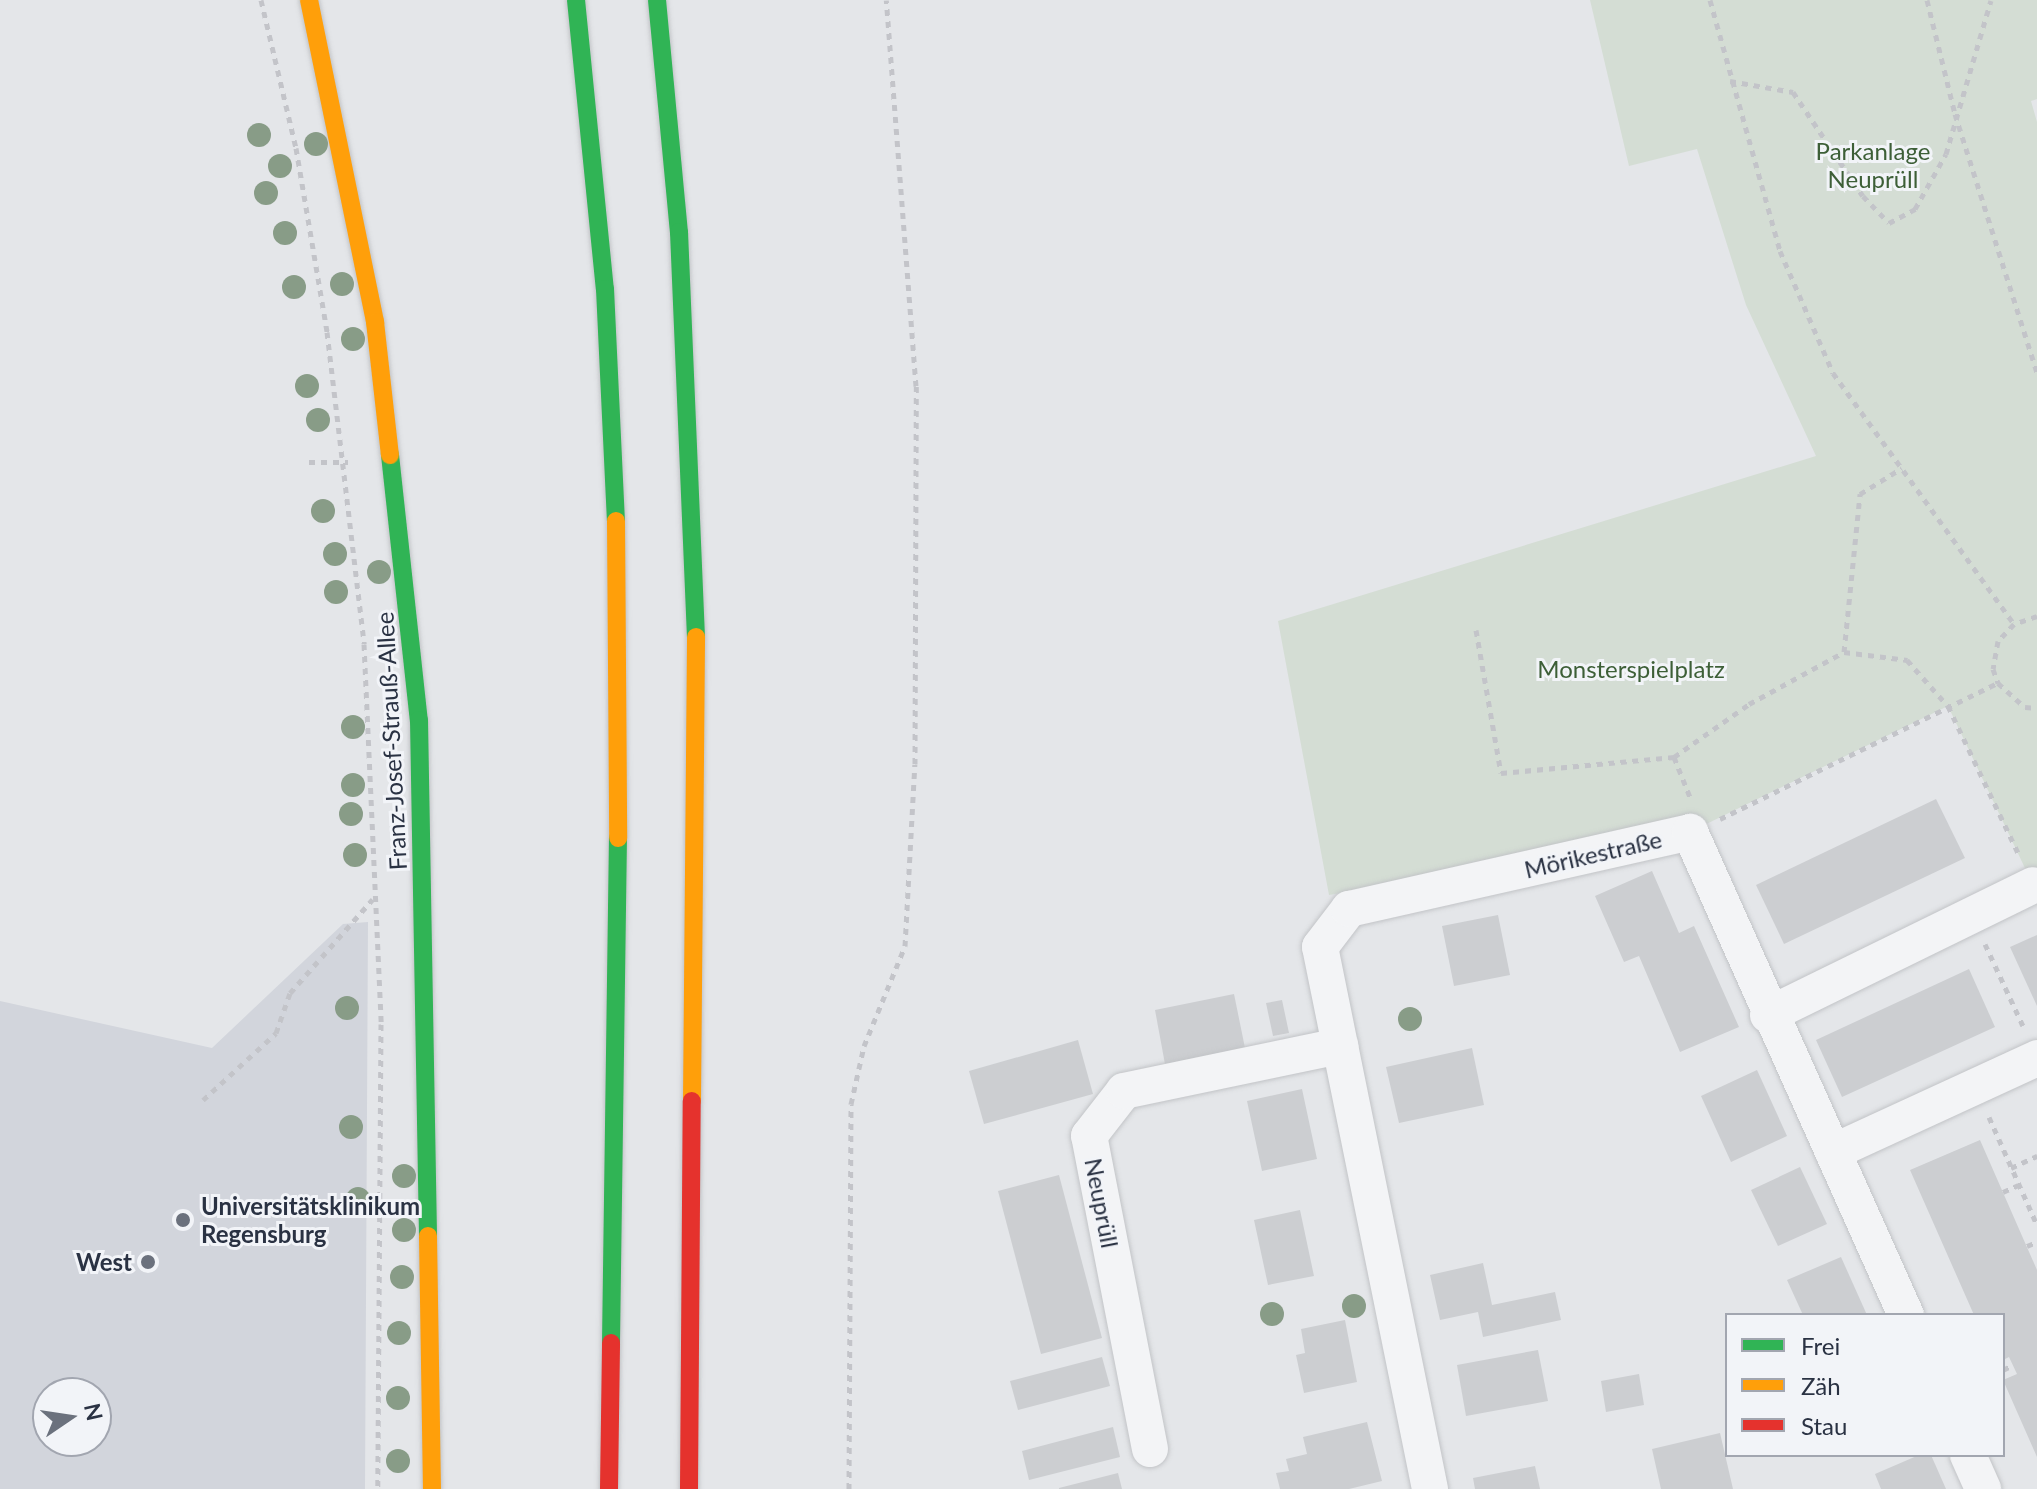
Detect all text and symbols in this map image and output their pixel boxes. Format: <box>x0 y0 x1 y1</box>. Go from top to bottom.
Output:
park label: Parkanlage Neuprüll <box>1816 137 1930 193</box>
street label: Franz-Josef-Strauß-Allee <box>370 611 412 871</box>
park label: Monsterspielplatz <box>1537 655 1725 683</box>
street label: Mörikestraße <box>1521 824 1665 884</box>
street label: Neuprüll <box>1079 1156 1125 1250</box>
place label: Universitätsklinikum Regensburg <box>201 1192 420 1248</box>
marker: Universitätsklinikum Regensburg <box>172 1209 194 1231</box>
place label: West <box>76 1248 132 1276</box>
marker: West <box>139 1253 157 1271</box>
legend <box>1725 1313 2005 1457</box>
text: Frei <box>1801 1331 1840 1360</box>
text: Zäh <box>1801 1371 1841 1400</box>
north arrow <box>32 1377 112 1457</box>
text: N <box>79 1401 109 1423</box>
text: Stau <box>1801 1411 1847 1440</box>

